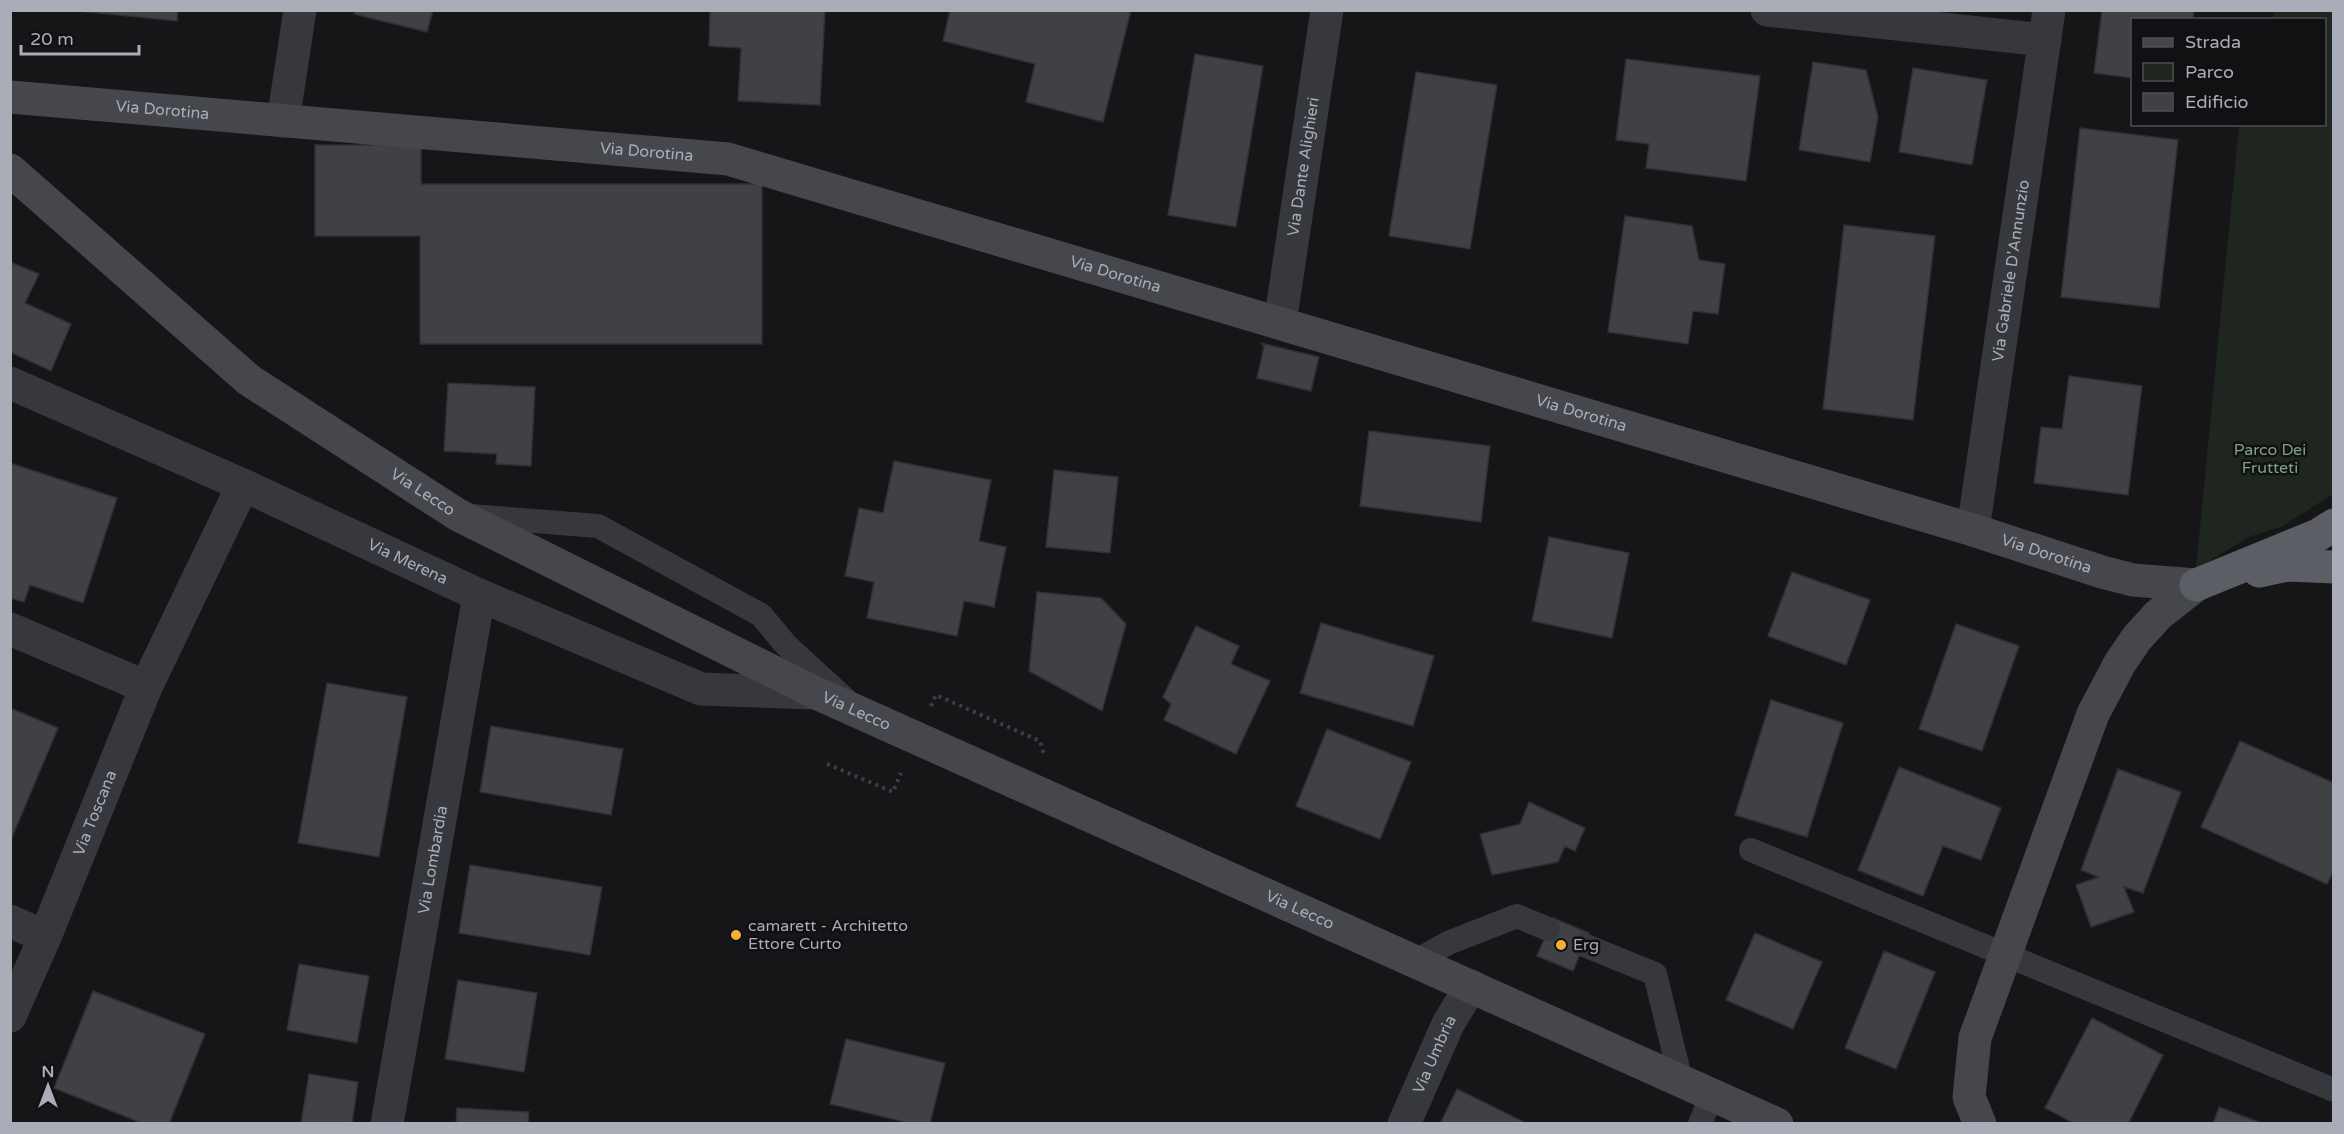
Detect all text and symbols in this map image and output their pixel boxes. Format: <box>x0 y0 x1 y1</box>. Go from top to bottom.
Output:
scale bar <box>21 18 140 56</box>
legend <box>2131 18 2326 126</box>
text: 20 m <box>30 28 74 50</box>
text: Strada <box>2185 31 2241 53</box>
text: Parco <box>2185 61 2234 83</box>
text: Edificio <box>2185 91 2249 113</box>
street label: Via Dorotina <box>115 96 210 124</box>
street label: Via Dante Alighieri <box>1283 96 1324 238</box>
street label: Via Dorotina <box>599 138 694 166</box>
street label: Via Gabriele D'Annunzio <box>1988 178 2034 363</box>
street label: Via Dorotina <box>1068 251 1163 297</box>
street label: Via Dorotina <box>1533 390 1629 436</box>
park label: Parco Dei Frutteti <box>2234 440 2306 478</box>
street label: Via Lecco <box>387 464 459 520</box>
street label: Via Dorotina <box>1999 530 2094 578</box>
street label: Via Merena <box>364 534 451 589</box>
street label: Via Lecco <box>819 687 894 735</box>
street label: Via Toscana <box>69 767 121 859</box>
street label: Via Lombardia <box>414 804 452 916</box>
street label: Via Lecco <box>1262 886 1337 934</box>
place label: camarett - Architetto Ettore Curto <box>748 916 908 954</box>
marker: camarett - Architetto Ettore Curto <box>729 928 743 942</box>
place label: Erg <box>1573 935 1599 955</box>
marker: Erg <box>1554 938 1568 952</box>
street label: Via Umbria <box>1409 1011 1461 1097</box>
north arrow <box>18 1056 78 1116</box>
text: N <box>42 1062 54 1082</box>

